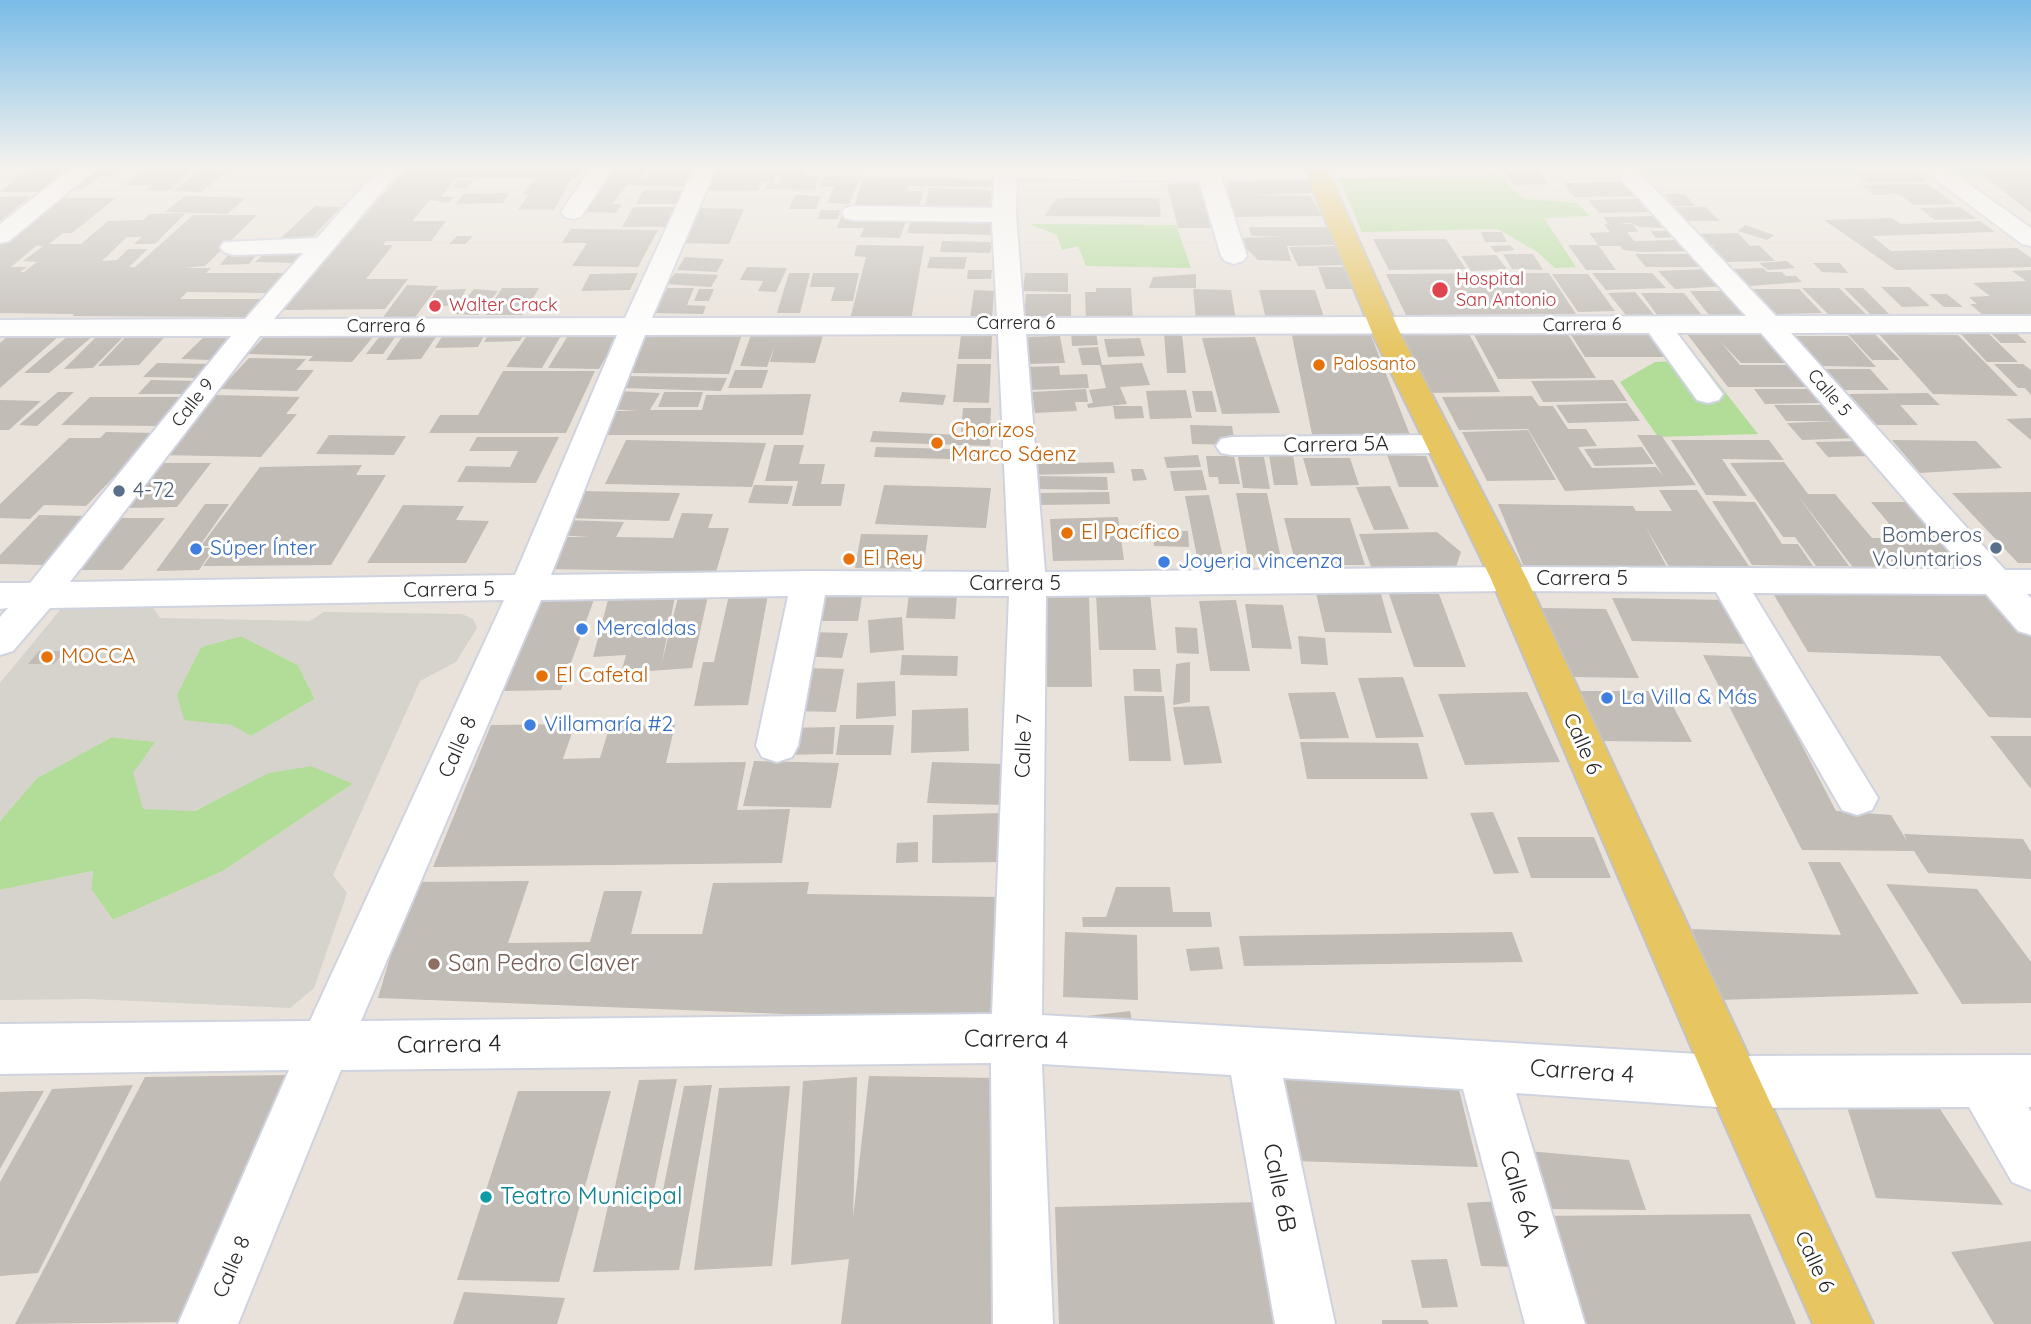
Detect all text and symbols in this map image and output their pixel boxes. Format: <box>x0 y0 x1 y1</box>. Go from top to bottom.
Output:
place label: Hospital San Antonio <box>1456 269 1556 312</box>
marker: Hospital San Antonio <box>1430 280 1450 300</box>
place label: Walter Crack <box>449 295 558 317</box>
marker: Walter Crack <box>427 298 443 314</box>
street label: Carrera 6 <box>977 313 1055 335</box>
street label: Carrera 6 <box>1543 314 1621 336</box>
street label: Carrera 6 <box>347 316 425 338</box>
place label: Palosanto <box>1333 354 1416 376</box>
marker: Palosanto <box>1311 357 1327 373</box>
street label: Calle 5 <box>1803 365 1855 421</box>
street label: Calle 9 <box>167 374 219 432</box>
place label: Chorizos Marco Sáenz <box>951 418 1077 468</box>
street label: Carrera 5A <box>1283 431 1389 459</box>
marker: Chorizos Marco Sáenz <box>929 435 945 451</box>
place label: 4-72 <box>133 478 175 504</box>
marker: 4-72 <box>111 483 127 499</box>
place label: El Pacífico <box>1081 520 1180 546</box>
place label: Bomberos Voluntarios <box>1872 523 1982 573</box>
marker: El Pacífico <box>1059 525 1075 541</box>
place label: Súper Ínter <box>210 536 317 562</box>
marker: Bomberos Voluntarios <box>1988 540 2004 556</box>
marker: Súper Ínter <box>188 541 204 557</box>
place label: El Rey <box>863 546 923 572</box>
place label: Joyeria vincenza <box>1178 549 1343 575</box>
marker: El Rey <box>841 551 857 567</box>
marker: Joyeria vincenza <box>1156 554 1172 570</box>
street label: Carrera 5 <box>1536 566 1628 592</box>
street label: Carrera 5 <box>969 571 1061 597</box>
street label: Carrera 5 <box>403 577 495 603</box>
place label: Mercaldas <box>596 616 696 642</box>
marker: Mercaldas <box>574 621 590 637</box>
place label: MOCCA <box>61 644 135 670</box>
marker: MOCCA <box>39 649 55 665</box>
place label: El Cafetal <box>556 663 648 689</box>
marker: El Cafetal <box>534 668 550 684</box>
place label: La Villa & Más <box>1621 685 1757 711</box>
marker: La Villa & Más <box>1599 690 1615 706</box>
street label: Calle 6 <box>1557 709 1607 779</box>
street label: Calle 8 <box>433 712 483 782</box>
place label: Villamaría #2 <box>544 712 673 738</box>
street label: Calle 7 <box>1010 713 1038 779</box>
marker: Villamaría #2 <box>522 717 538 733</box>
place label: San Pedro Claver <box>448 950 639 978</box>
marker: San Pedro Claver <box>426 956 442 972</box>
street label: Carrera 4 <box>964 1025 1068 1055</box>
street label: Carrera 4 <box>397 1030 501 1060</box>
street label: Carrera 4 <box>1529 1054 1635 1090</box>
street label: Calle 6B <box>1256 1141 1302 1235</box>
street label: Calle 6A <box>1493 1147 1545 1241</box>
place label: Teatro Municipal <box>500 1183 682 1211</box>
marker: Teatro Municipal <box>478 1189 494 1205</box>
street label: Calle 6 <box>1789 1227 1839 1297</box>
street label: Calle 8 <box>208 1232 256 1302</box>

